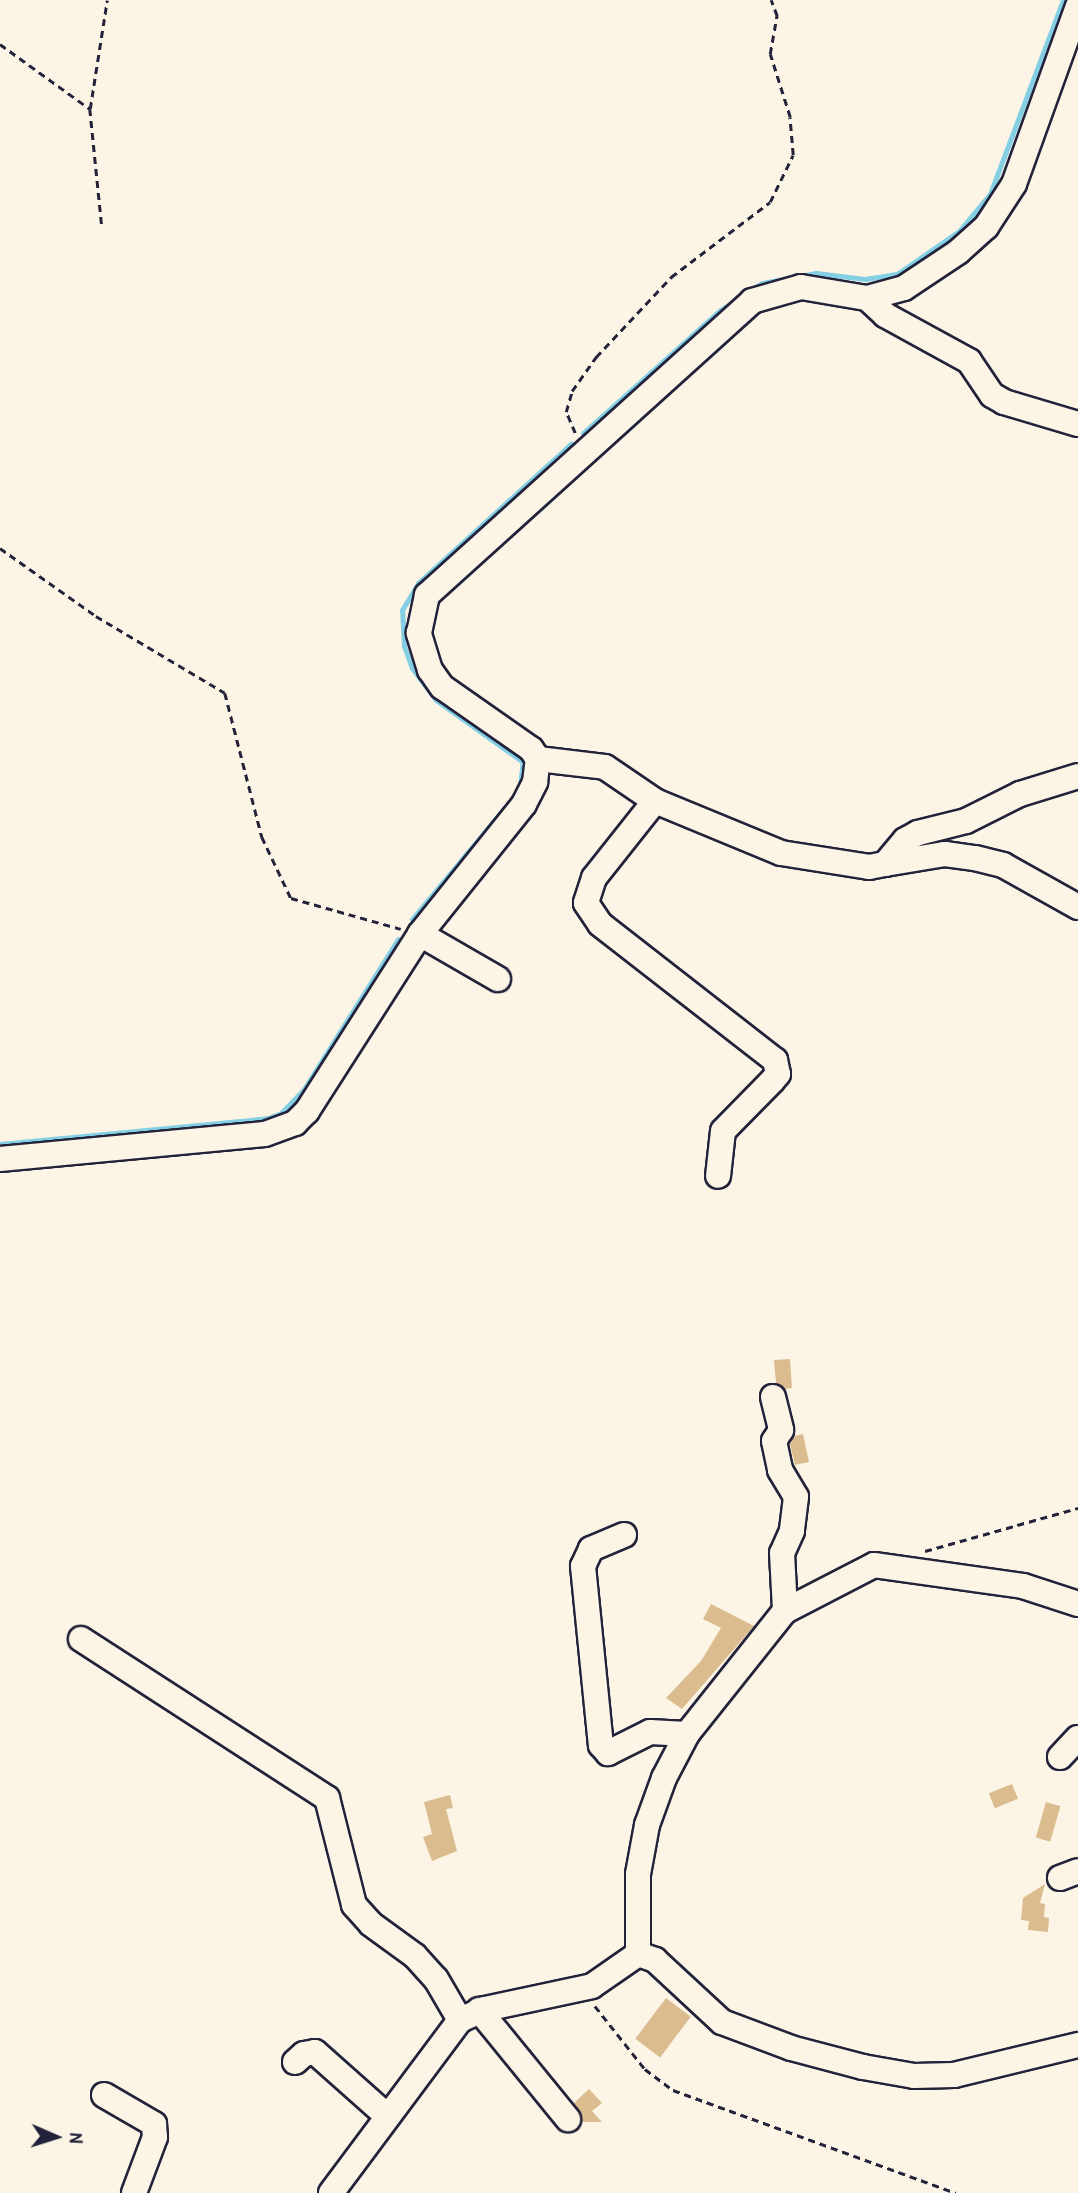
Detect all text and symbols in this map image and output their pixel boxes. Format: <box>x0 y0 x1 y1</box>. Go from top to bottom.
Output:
north arrow <box>21 2102 91 2172</box>
text: N <box>64 2132 90 2144</box>

